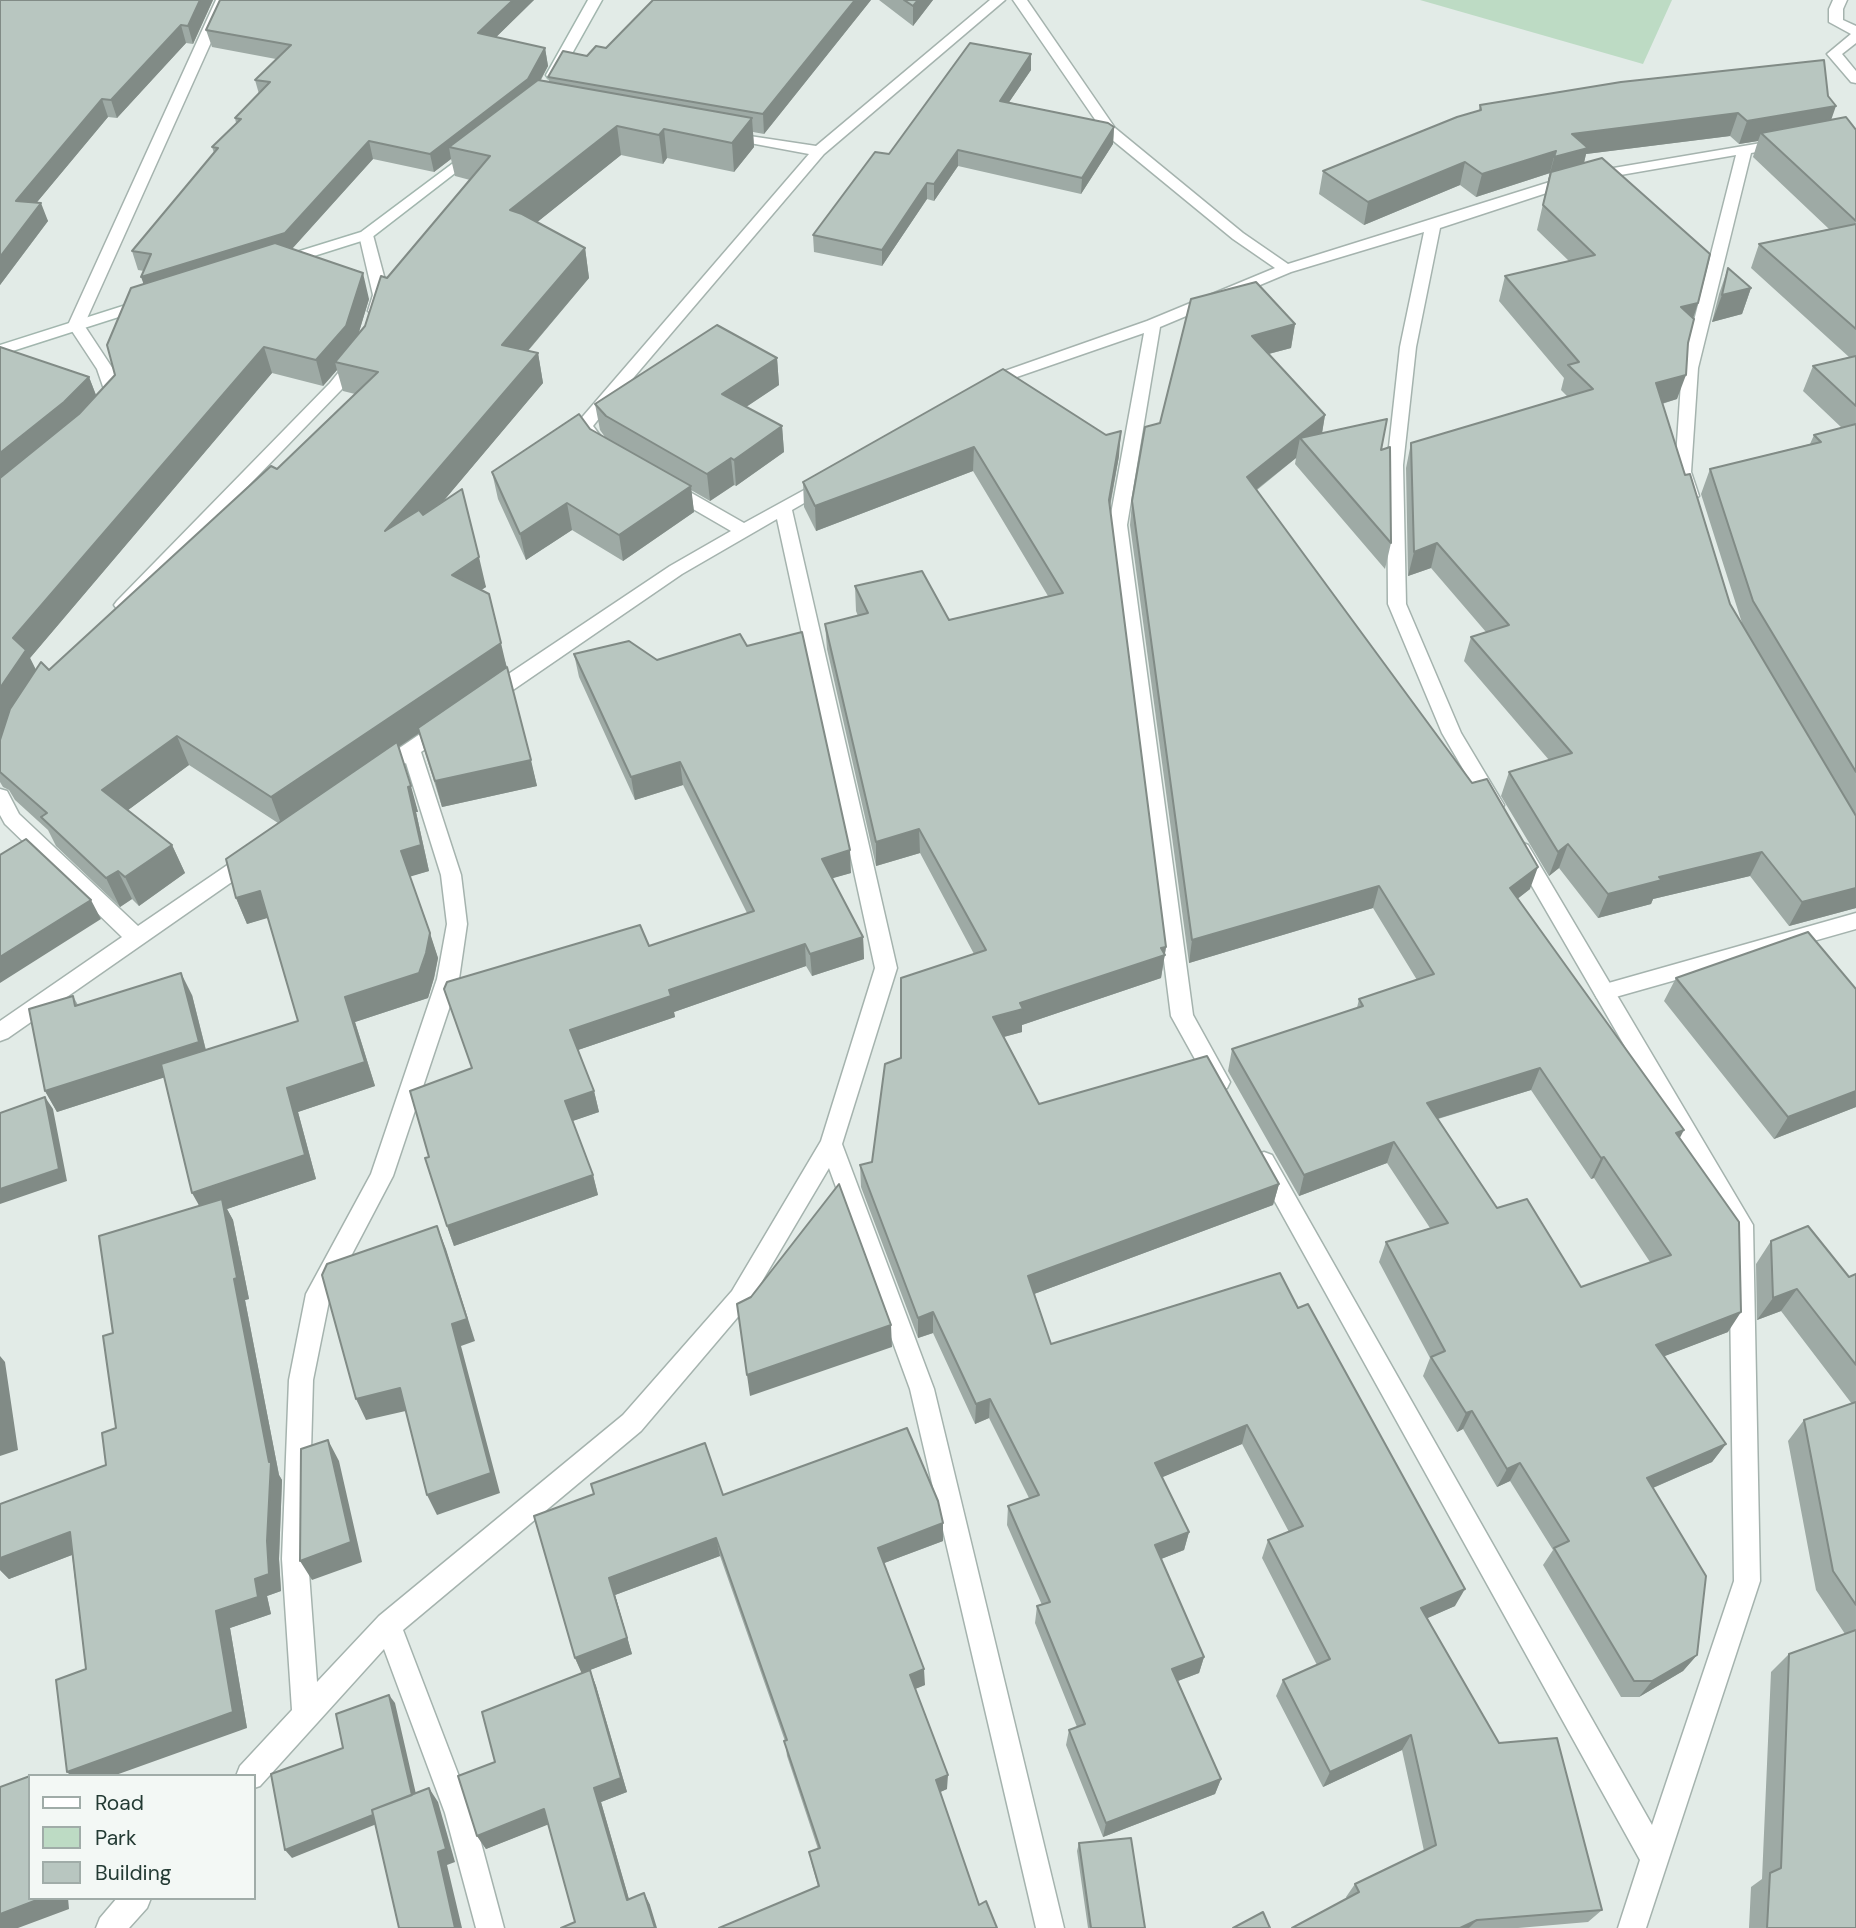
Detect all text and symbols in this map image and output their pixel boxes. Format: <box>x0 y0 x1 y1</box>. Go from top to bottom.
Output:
legend <box>28 1774 256 1900</box>
text: Road <box>95 1789 144 1817</box>
text: Park <box>95 1824 136 1852</box>
text: Building <box>95 1859 171 1887</box>

